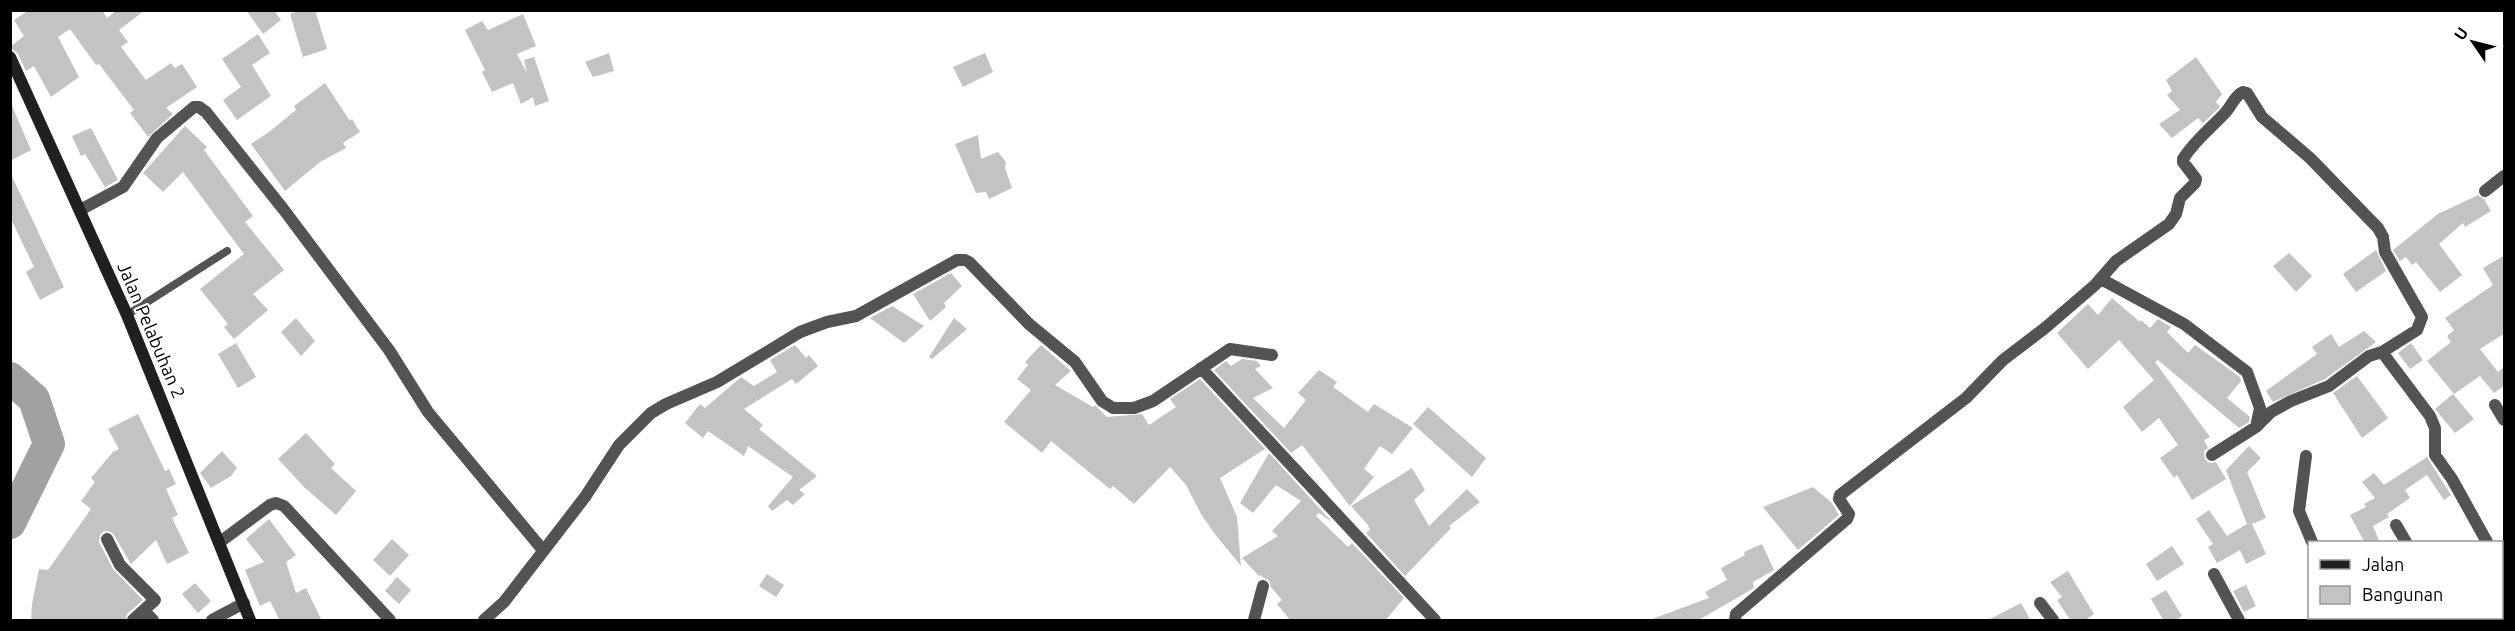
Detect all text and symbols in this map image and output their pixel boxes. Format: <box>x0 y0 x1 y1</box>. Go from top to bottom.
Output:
north arrow <box>2443 12 2503 72</box>
text: U <box>2450 24 2471 43</box>
street label: Jalan Pelabuhan 2 <box>114 259 190 401</box>
legend <box>2308 541 2503 619</box>
text: Jalan <box>2362 554 2404 574</box>
text: Bangunan <box>2362 584 2443 604</box>

